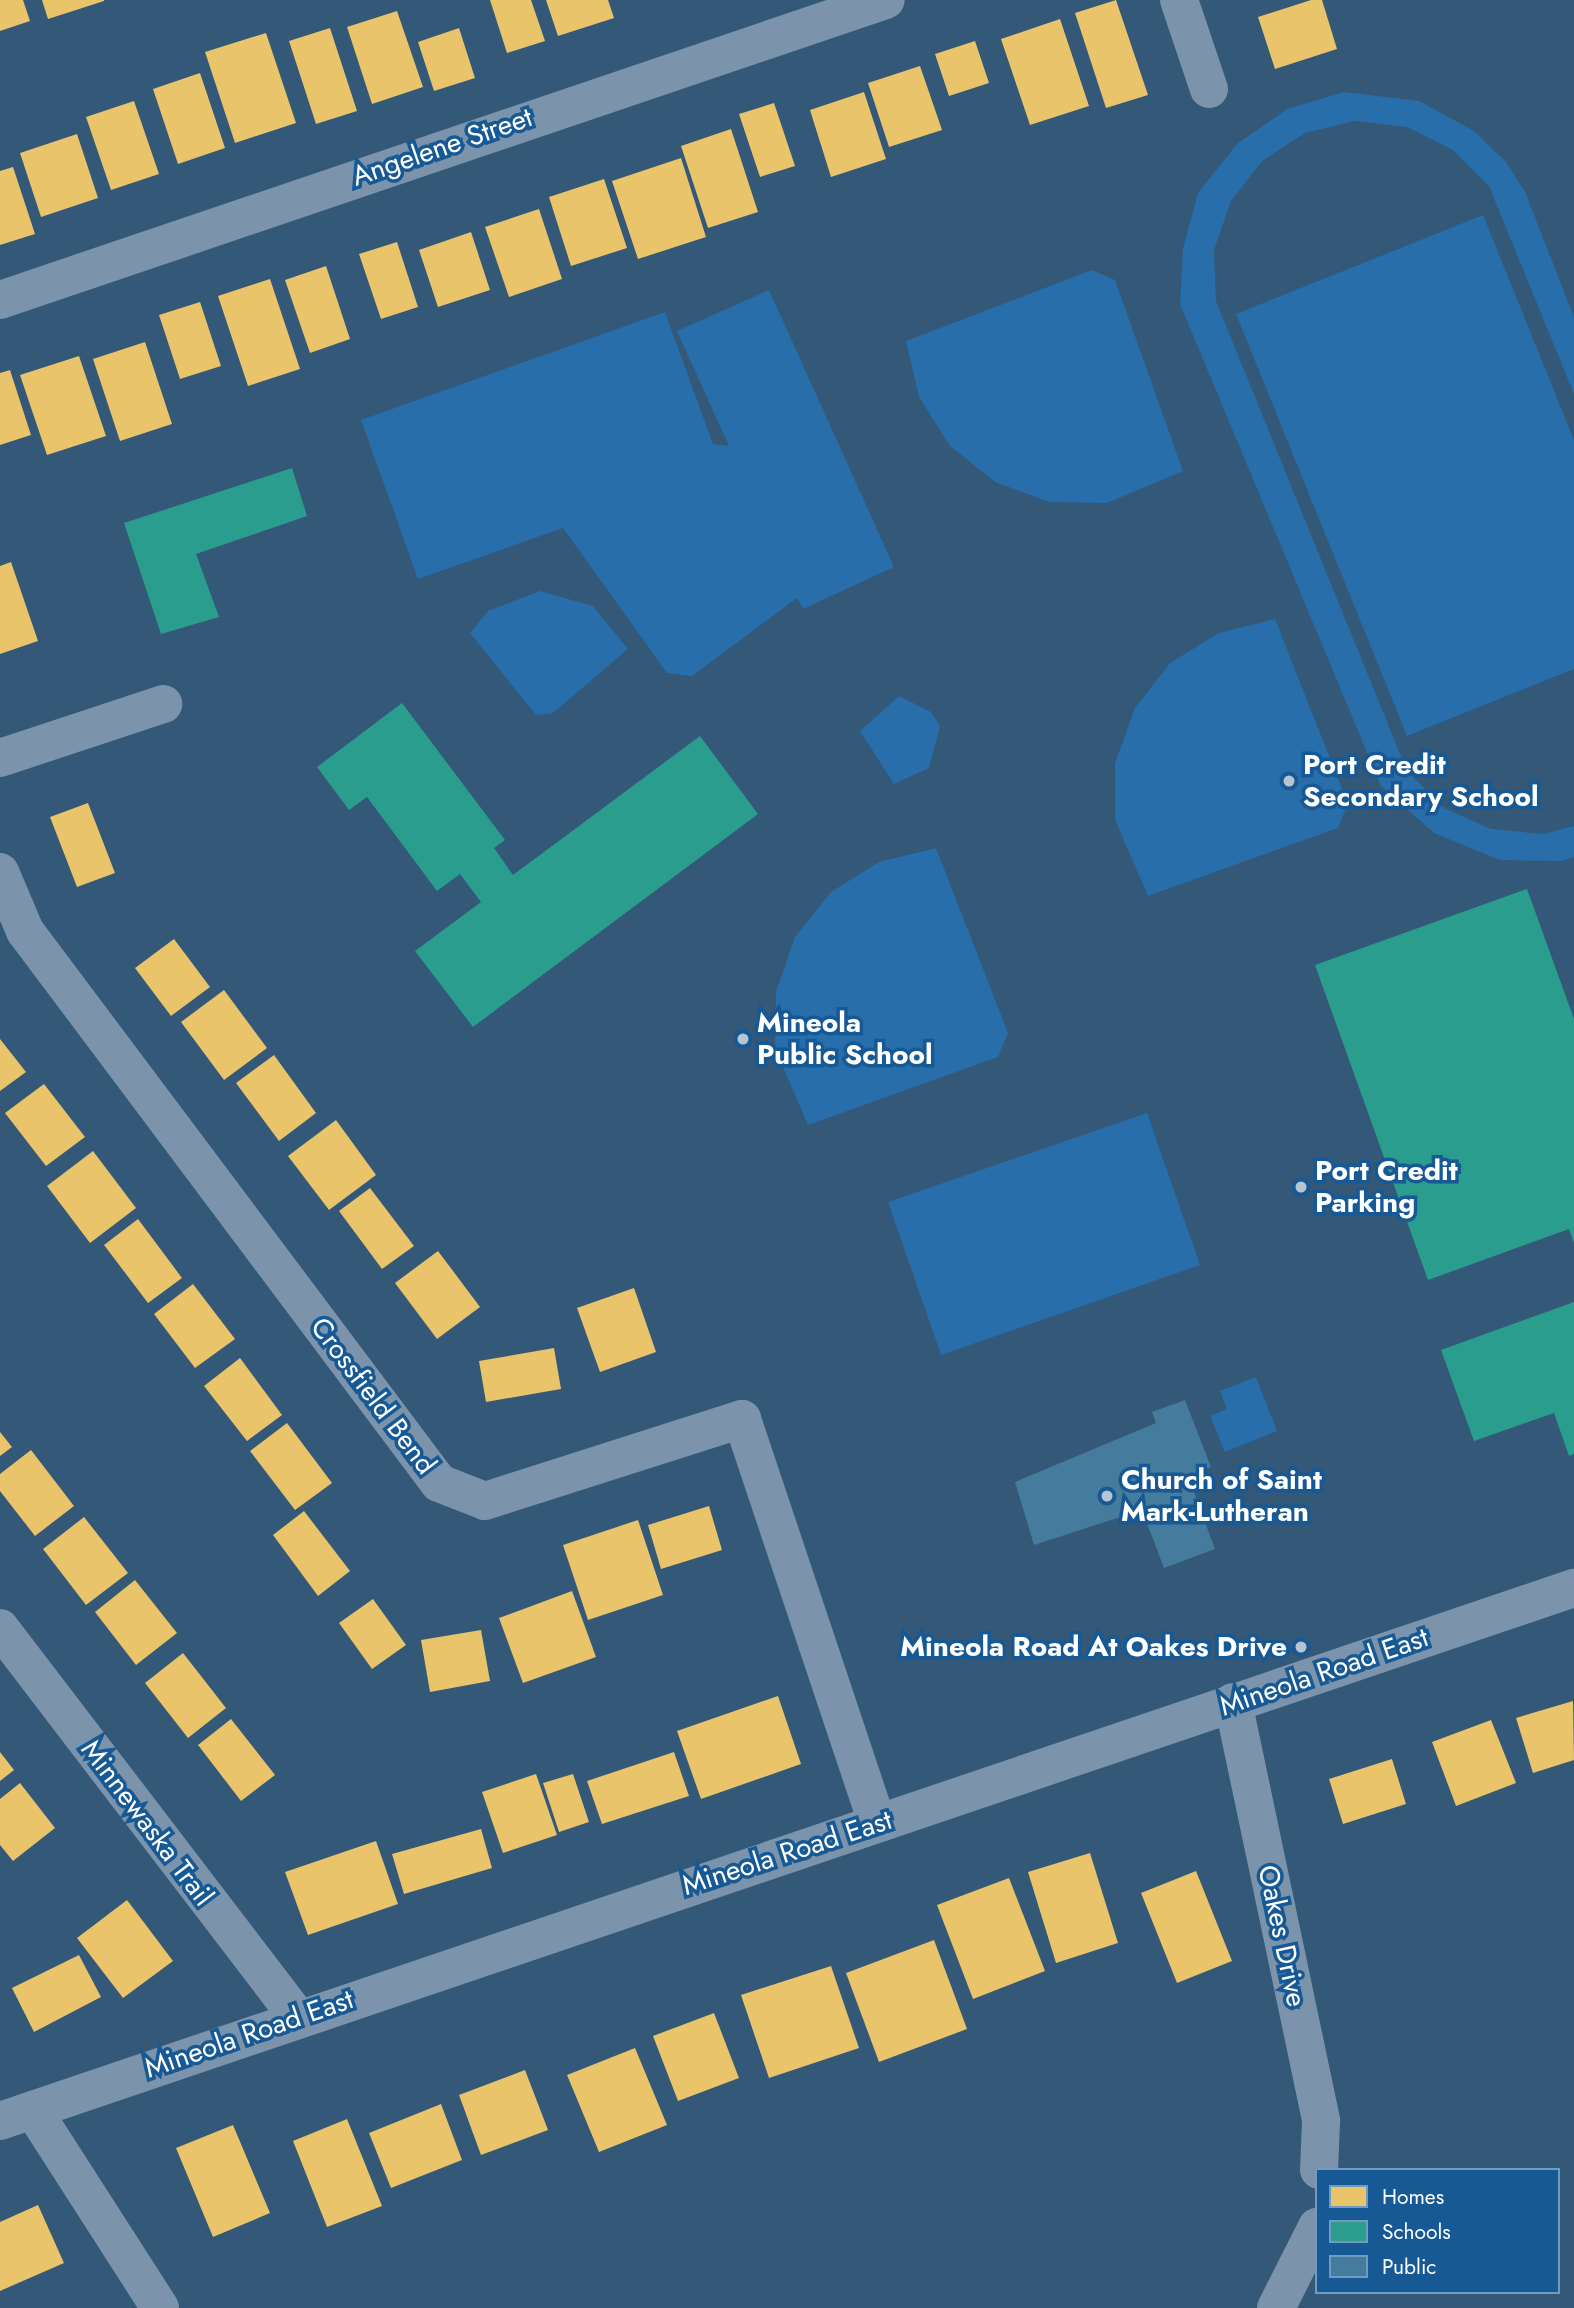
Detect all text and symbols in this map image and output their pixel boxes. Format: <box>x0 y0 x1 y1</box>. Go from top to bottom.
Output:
street label: Angelene Street <box>347 100 537 194</box>
place label: Port Credit Secondary School <box>1303 748 1539 814</box>
marker: Port Credit Secondary School <box>1281 773 1297 789</box>
place label: Mineola Public School <box>757 1006 933 1072</box>
marker: Mineola Public School <box>735 1031 751 1047</box>
place label: Port Credit Parking <box>1315 1154 1458 1220</box>
marker: Port Credit Parking <box>1293 1179 1309 1195</box>
street label: Crossfield Bend <box>303 1311 443 1481</box>
place label: Church of Saint Mark-Lutheran <box>1121 1463 1322 1529</box>
marker: Church of Saint Mark-Lutheran <box>1099 1488 1115 1504</box>
street label: Mineola Road East <box>1215 1621 1433 1723</box>
place label: Mineola Road At Oakes Drive <box>900 1630 1287 1664</box>
marker: Mineola Road At Oakes Drive <box>1293 1639 1309 1655</box>
street label: Minnewaska Trail <box>74 1733 220 1913</box>
street label: Mineola Road East <box>678 1803 896 1903</box>
street label: Oakes Drive <box>1251 1862 1313 2010</box>
street label: Mineola Road East <box>140 1983 358 2085</box>
legend <box>1315 2168 1560 2294</box>
text: Homes <box>1382 2182 1444 2212</box>
text: Schools <box>1382 2217 1451 2247</box>
text: Public <box>1382 2252 1436 2282</box>

